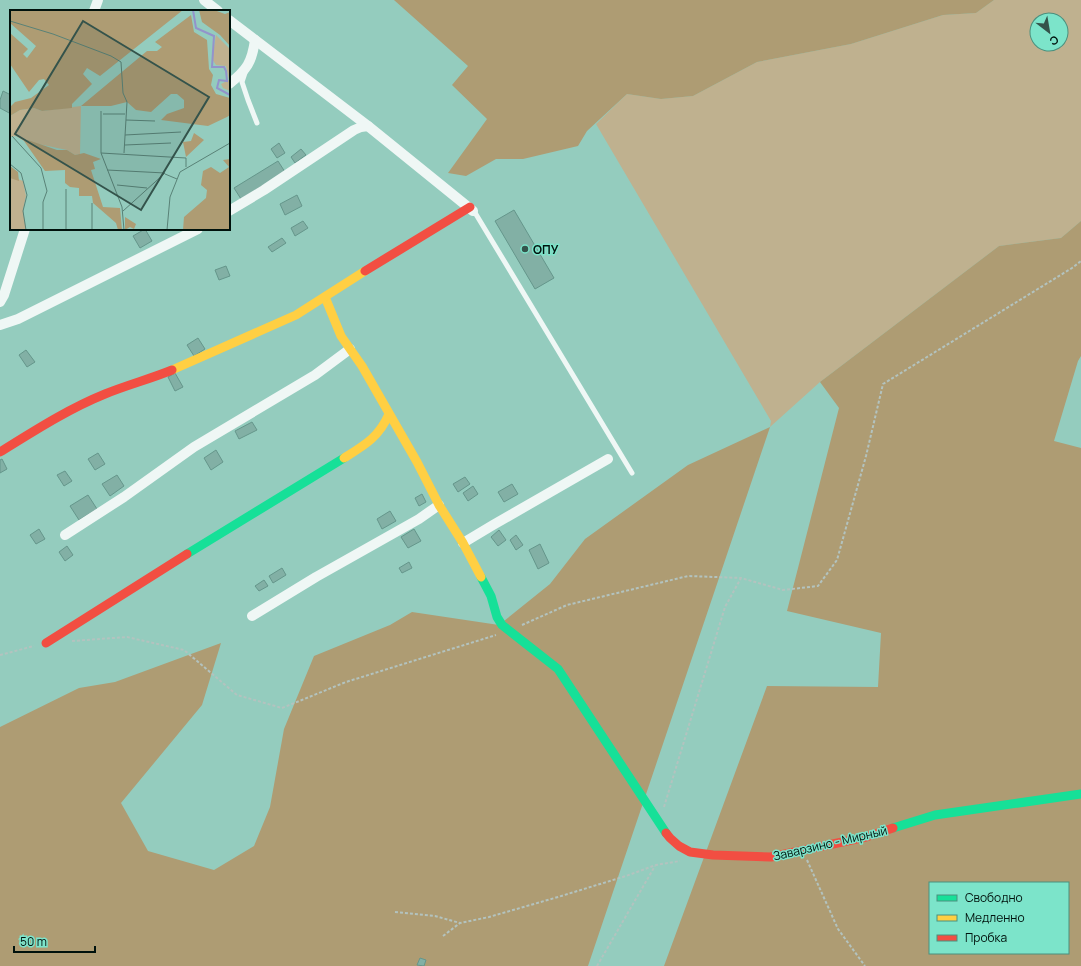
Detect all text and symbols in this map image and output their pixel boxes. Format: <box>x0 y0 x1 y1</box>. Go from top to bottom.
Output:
inset map <box>10 10 230 230</box>
north arrow <box>1029 12 1069 52</box>
text: С <box>1047 32 1062 50</box>
place label: ОПУ <box>533 241 559 258</box>
marker: ОПУ <box>520 244 530 254</box>
street label: Заварзино - Мирный <box>771 822 889 864</box>
legend <box>929 882 1069 954</box>
text: Свободно <box>965 889 1023 906</box>
text: Медленно <box>965 909 1025 926</box>
scale bar <box>14 928 95 954</box>
text: Пробка <box>965 929 1007 946</box>
text: 50 m <box>20 933 47 950</box>

